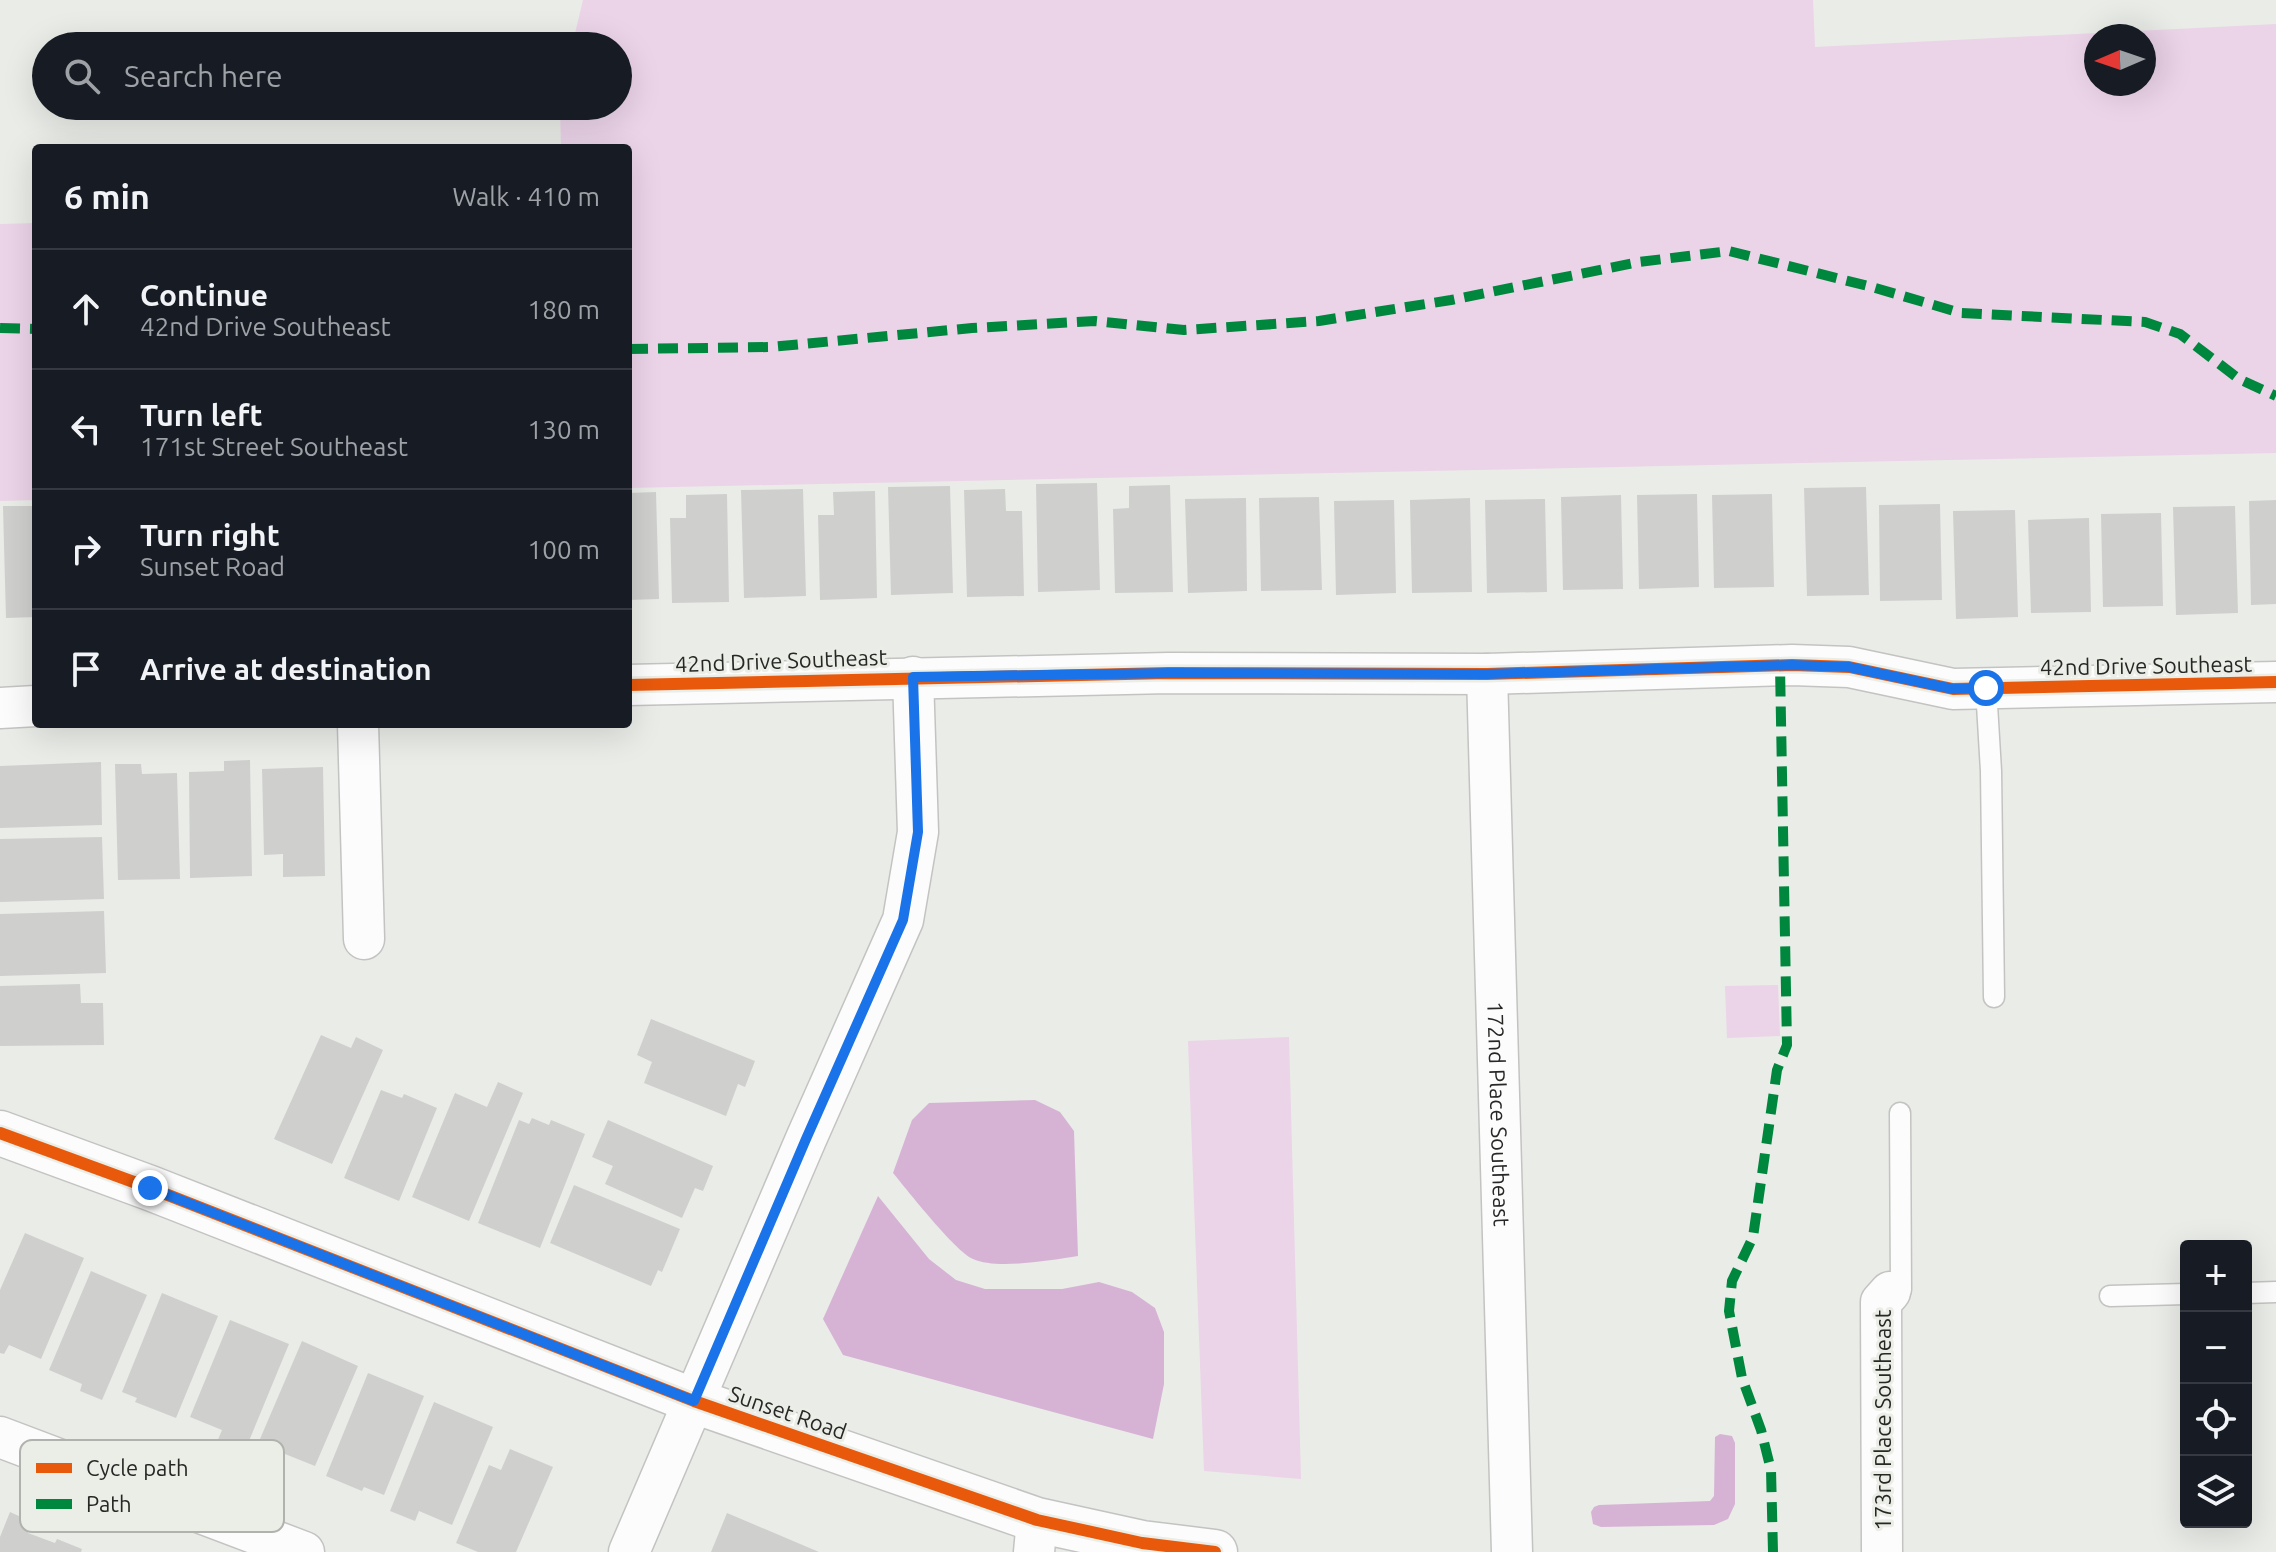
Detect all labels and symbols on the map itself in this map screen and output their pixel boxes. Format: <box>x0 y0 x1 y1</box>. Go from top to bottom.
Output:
north arrow <box>2084 24 2156 96</box>
street label: 42nd Drive Southeast <box>675 644 888 676</box>
street label: 42nd Drive Southeast <box>2040 651 2253 679</box>
route start <box>1968 670 2004 706</box>
street label: 172nd Place Southeast <box>1484 1001 1515 1227</box>
route end <box>132 1170 168 1206</box>
street label: 173rd Place Southeast <box>1870 1309 1895 1530</box>
street label: Sunset Road <box>726 1380 850 1444</box>
legend <box>20 1440 284 1532</box>
text: Cycle path <box>86 1455 189 1480</box>
text: Path <box>86 1491 131 1516</box>

